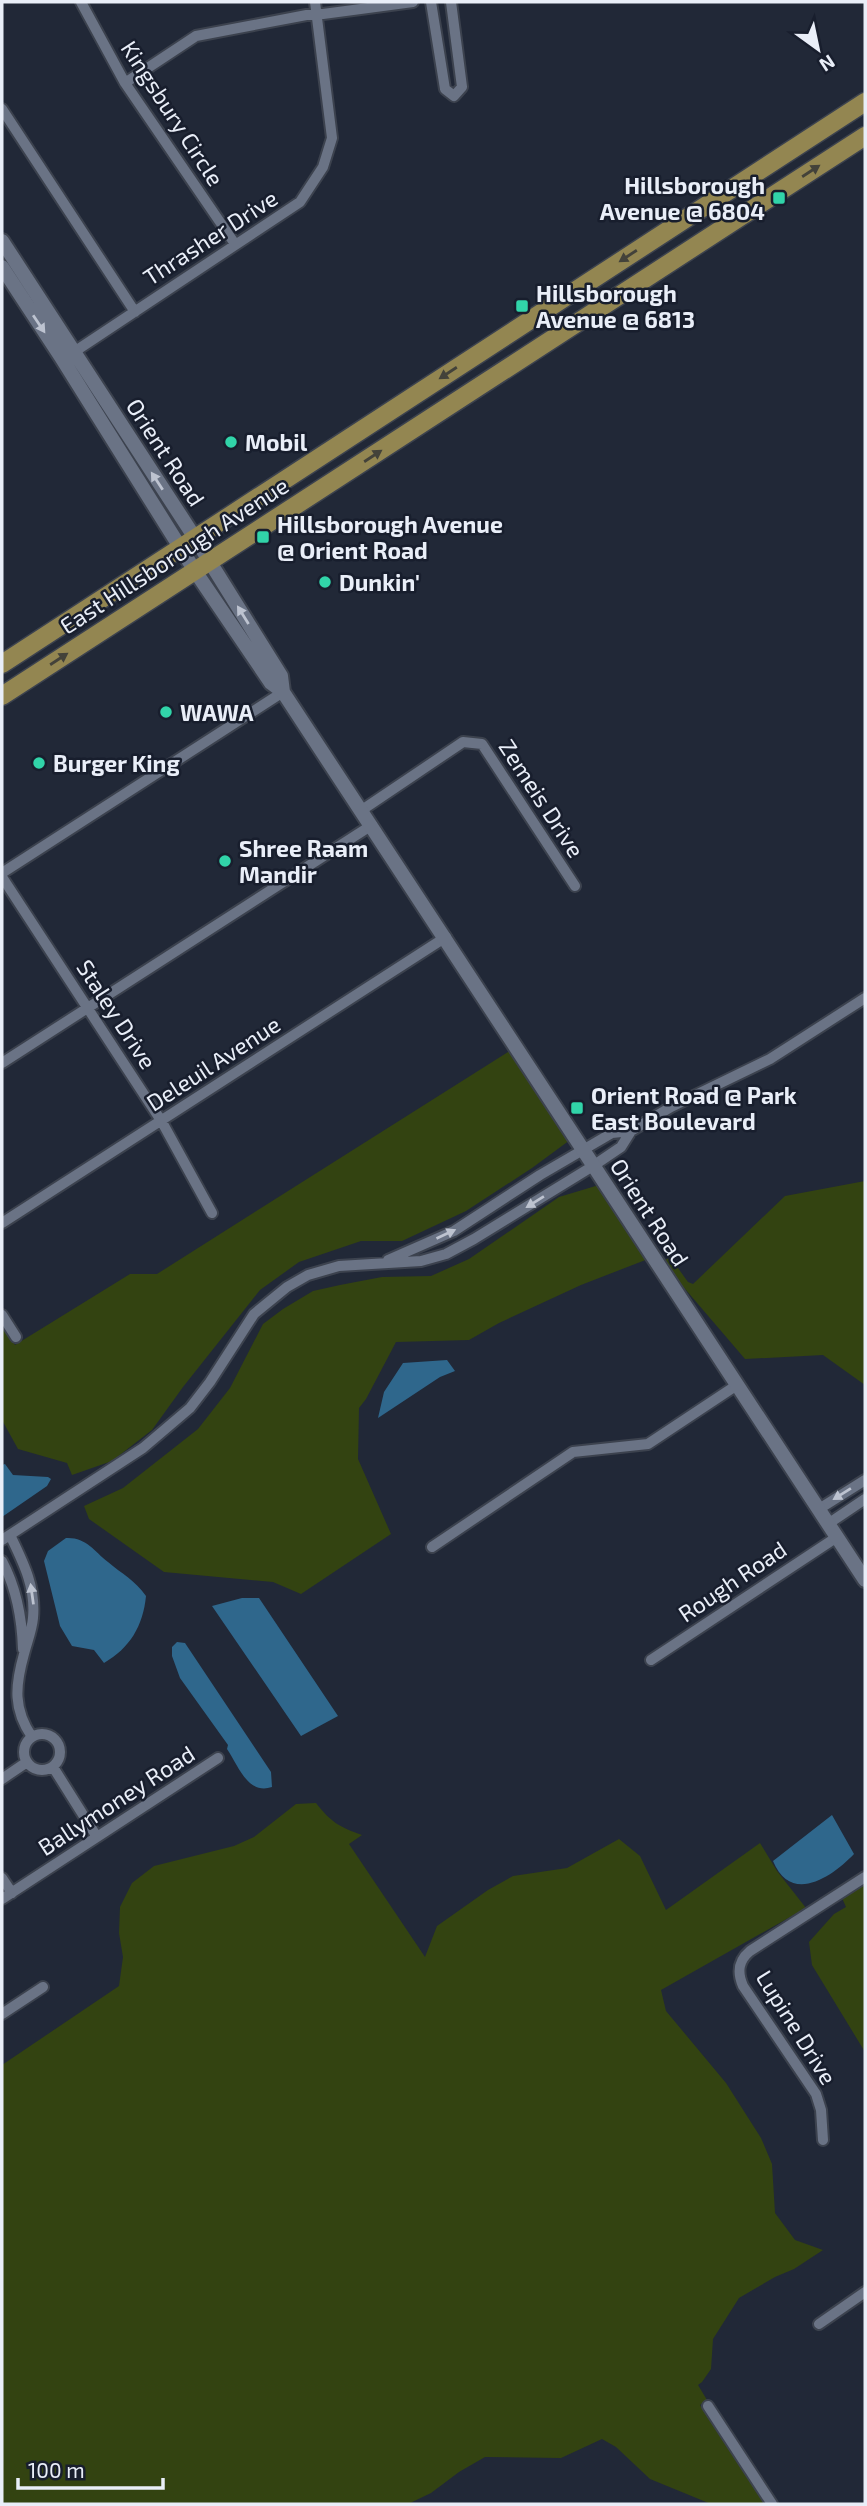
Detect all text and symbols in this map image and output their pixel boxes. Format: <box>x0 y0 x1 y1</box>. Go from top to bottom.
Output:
north arrow <box>783 14 853 84</box>
street label: Kingsbury Circle <box>116 35 230 191</box>
text: N <box>816 50 840 77</box>
one-way arrow <box>802 165 821 178</box>
place label: Hillsborough Avenue @ 6804 <box>600 171 765 225</box>
street label: Thrasher Drive <box>138 183 282 291</box>
marker: Hillsborough Avenue @ 6804 <box>771 190 787 206</box>
one-way arrow <box>618 250 638 263</box>
place label: Hillsborough Avenue @ 6813 <box>536 279 695 333</box>
marker: Hillsborough Avenue @ 6813 <box>514 298 530 314</box>
one-way arrow <box>33 314 46 334</box>
one-way arrow <box>438 367 457 380</box>
street label: Orient Road <box>121 393 211 511</box>
place label: Mobil <box>245 428 308 456</box>
marker: Mobil <box>223 434 239 450</box>
one-way arrow <box>363 449 382 462</box>
street label: East Hillsborough Avenue <box>55 471 293 639</box>
one-way arrow <box>151 471 164 490</box>
place label: Hillsborough Avenue @ Orient Road <box>277 510 503 564</box>
marker: Hillsborough Avenue @ Orient Road <box>255 529 271 545</box>
place label: Dunkin' <box>339 568 420 596</box>
marker: Dunkin' <box>317 574 333 590</box>
one-way arrow <box>237 606 250 625</box>
one-way arrow <box>50 652 68 666</box>
place label: WAWA <box>180 698 253 726</box>
marker: WAWA <box>158 704 174 720</box>
street label: Zemeis Drive <box>493 734 591 862</box>
place label: Burger King <box>53 749 180 777</box>
marker: Burger King <box>31 755 47 771</box>
place label: Shree Raam Mandir <box>239 834 368 888</box>
marker: Shree Raam Mandir <box>217 853 233 869</box>
street label: Staley Drive <box>71 954 163 1074</box>
street label: Deleuil Avenue <box>141 1009 285 1117</box>
place label: Orient Road @ Park East Boulevard <box>591 1081 797 1135</box>
marker: Orient Road @ Park East Boulevard <box>569 1100 585 1116</box>
street label: Orient Road <box>605 1153 695 1271</box>
one-way arrow <box>525 1195 544 1208</box>
one-way arrow <box>436 1228 456 1240</box>
one-way arrow <box>832 1488 852 1501</box>
street label: Rough Road <box>673 1535 791 1627</box>
one-way arrow <box>26 1583 37 1605</box>
street label: Ballymoney Road <box>33 1739 199 1861</box>
street label: Lupine Drive <box>751 1965 843 2089</box>
scale bar <box>18 2446 163 2490</box>
text: 100 m <box>28 2457 85 2482</box>

